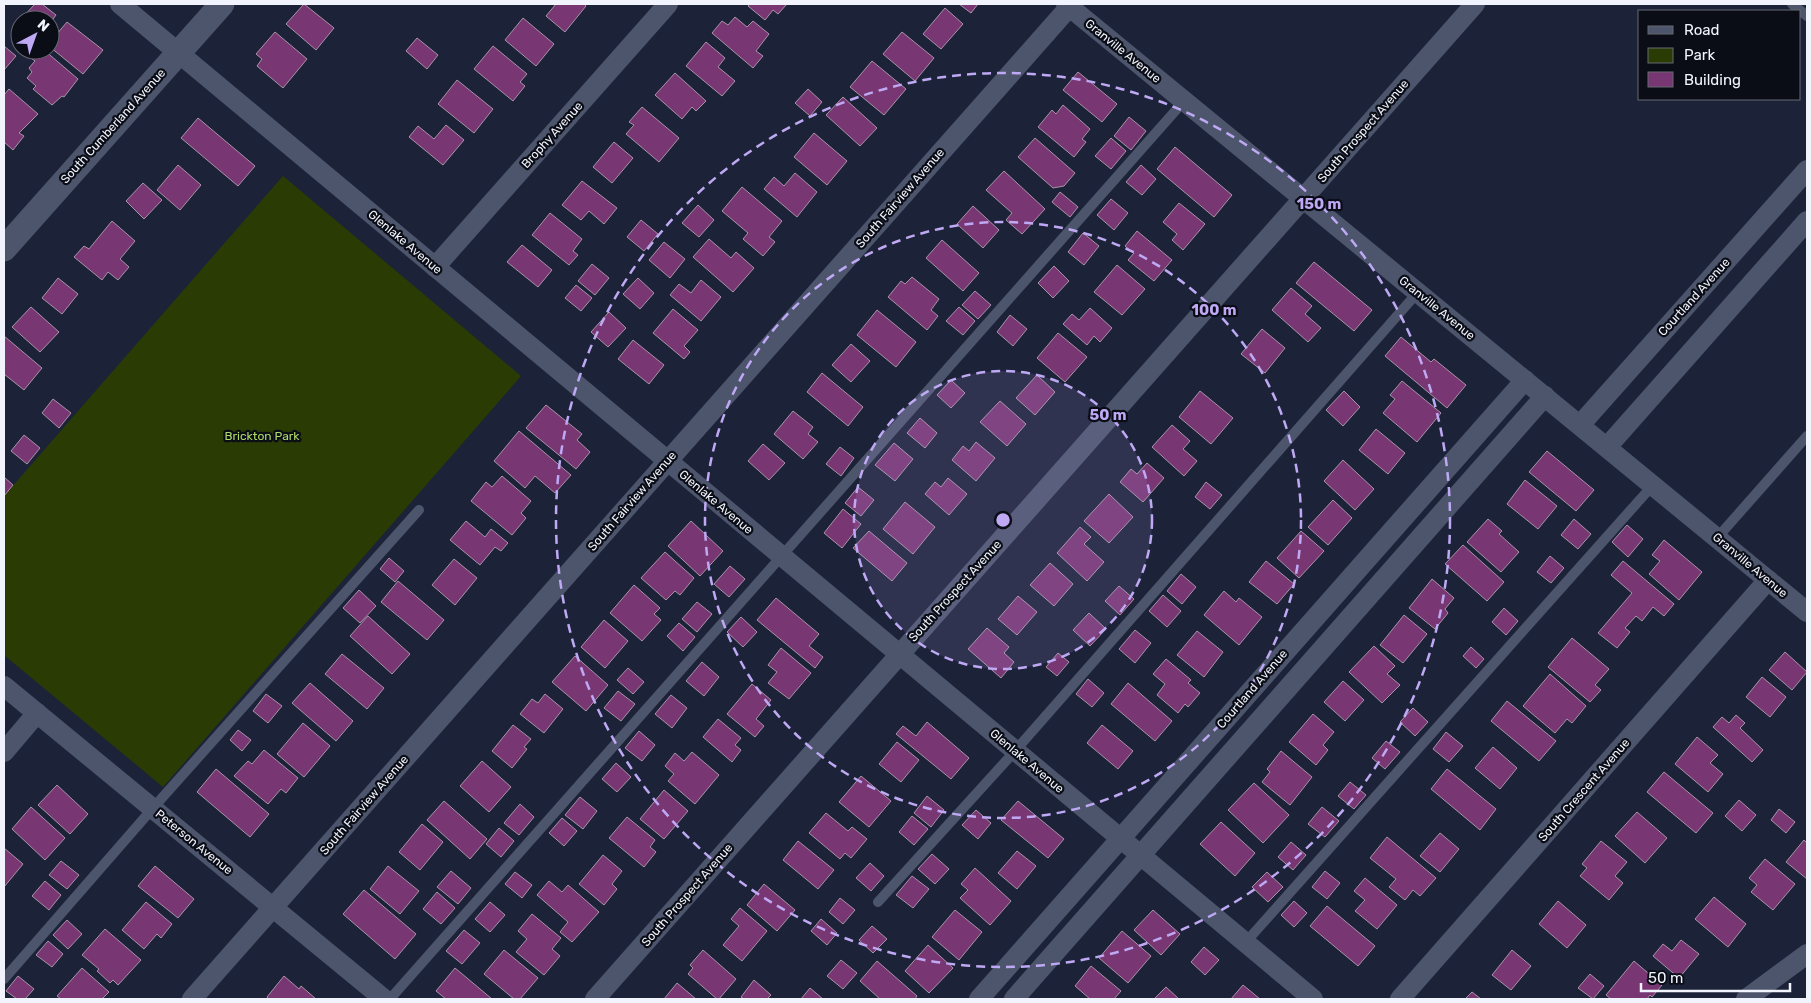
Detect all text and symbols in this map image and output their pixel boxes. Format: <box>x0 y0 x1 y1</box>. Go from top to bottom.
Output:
north arrow <box>10 10 60 60</box>
legend <box>1638 10 1801 100</box>
text: N <box>34 16 53 35</box>
street label: Granville Avenue <box>1082 16 1164 86</box>
text: Road <box>1684 21 1720 39</box>
text: Park <box>1684 46 1715 64</box>
street label: South Cumberland Avenue <box>58 66 168 186</box>
text: Building <box>1684 71 1741 89</box>
street label: South Prospect Avenue <box>1315 77 1412 185</box>
street label: Brophy Avenue <box>519 99 586 171</box>
street label: South Fairview Avenue <box>853 145 947 251</box>
text: 150 m <box>1297 195 1341 213</box>
street label: Glenlake Avenue <box>365 207 445 277</box>
street label: Courtland Avenue <box>1655 255 1733 339</box>
street label: Granville Avenue <box>1396 273 1478 343</box>
text: 100 m <box>1192 301 1236 319</box>
text: 50 m <box>1090 406 1126 424</box>
park label: Brickton Park <box>224 429 300 443</box>
street label: South Fairview Avenue <box>585 448 679 554</box>
street label: Glenlake Avenue <box>676 467 756 537</box>
centre of rings <box>994 511 1012 529</box>
street label: Granville Avenue <box>1710 530 1790 600</box>
street label: South Prospect Avenue <box>906 537 1004 645</box>
street label: Courtland Avenue <box>1214 646 1290 731</box>
street label: Glenlake Avenue <box>987 726 1067 796</box>
street label: South Crescent Avenue <box>1536 736 1633 844</box>
street label: South Fairview Avenue <box>317 752 411 858</box>
street label: Peterson Avenue <box>153 807 236 878</box>
street label: South Prospect Avenue <box>639 841 736 949</box>
scale bar <box>1641 960 1790 992</box>
text: 50 m <box>1648 969 1683 987</box>

